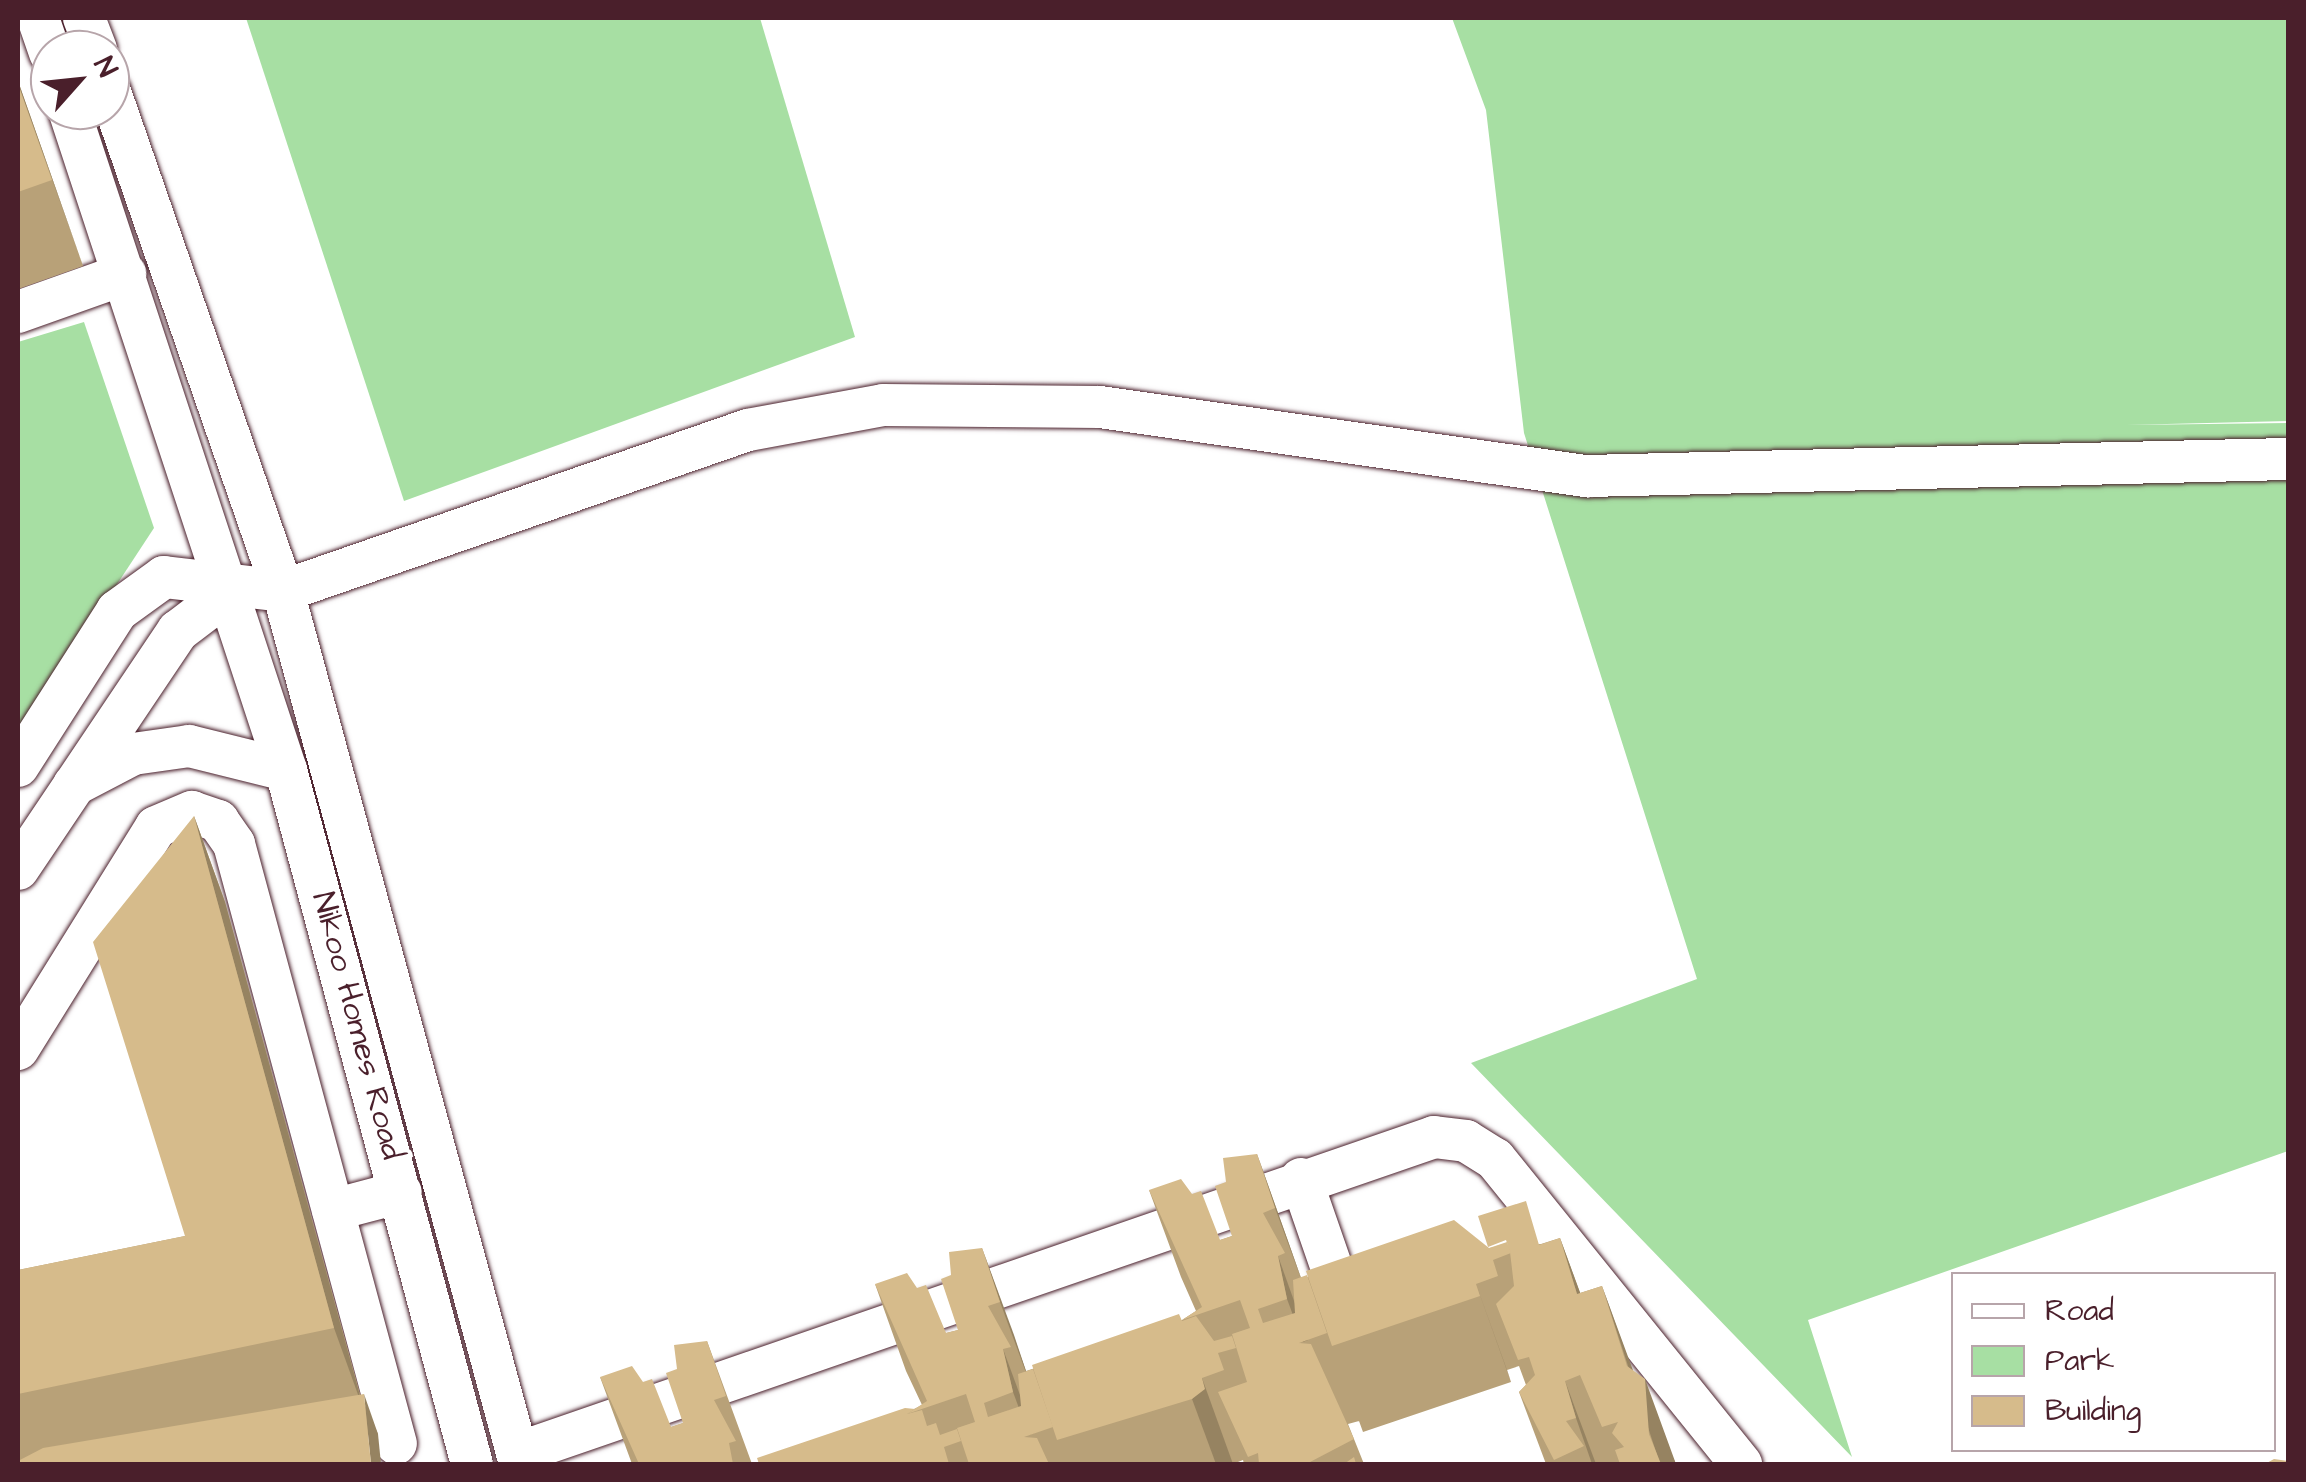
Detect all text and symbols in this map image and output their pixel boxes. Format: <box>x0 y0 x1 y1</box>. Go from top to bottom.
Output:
north arrow <box>30 30 130 130</box>
text: N <box>84 50 127 84</box>
street label: Nikoo Homes Road <box>303 888 411 1164</box>
legend <box>1951 1272 2276 1452</box>
text: Road <box>2045 1290 2114 1332</box>
text: Park <box>2045 1340 2114 1382</box>
text: Building <box>2045 1390 2141 1432</box>

